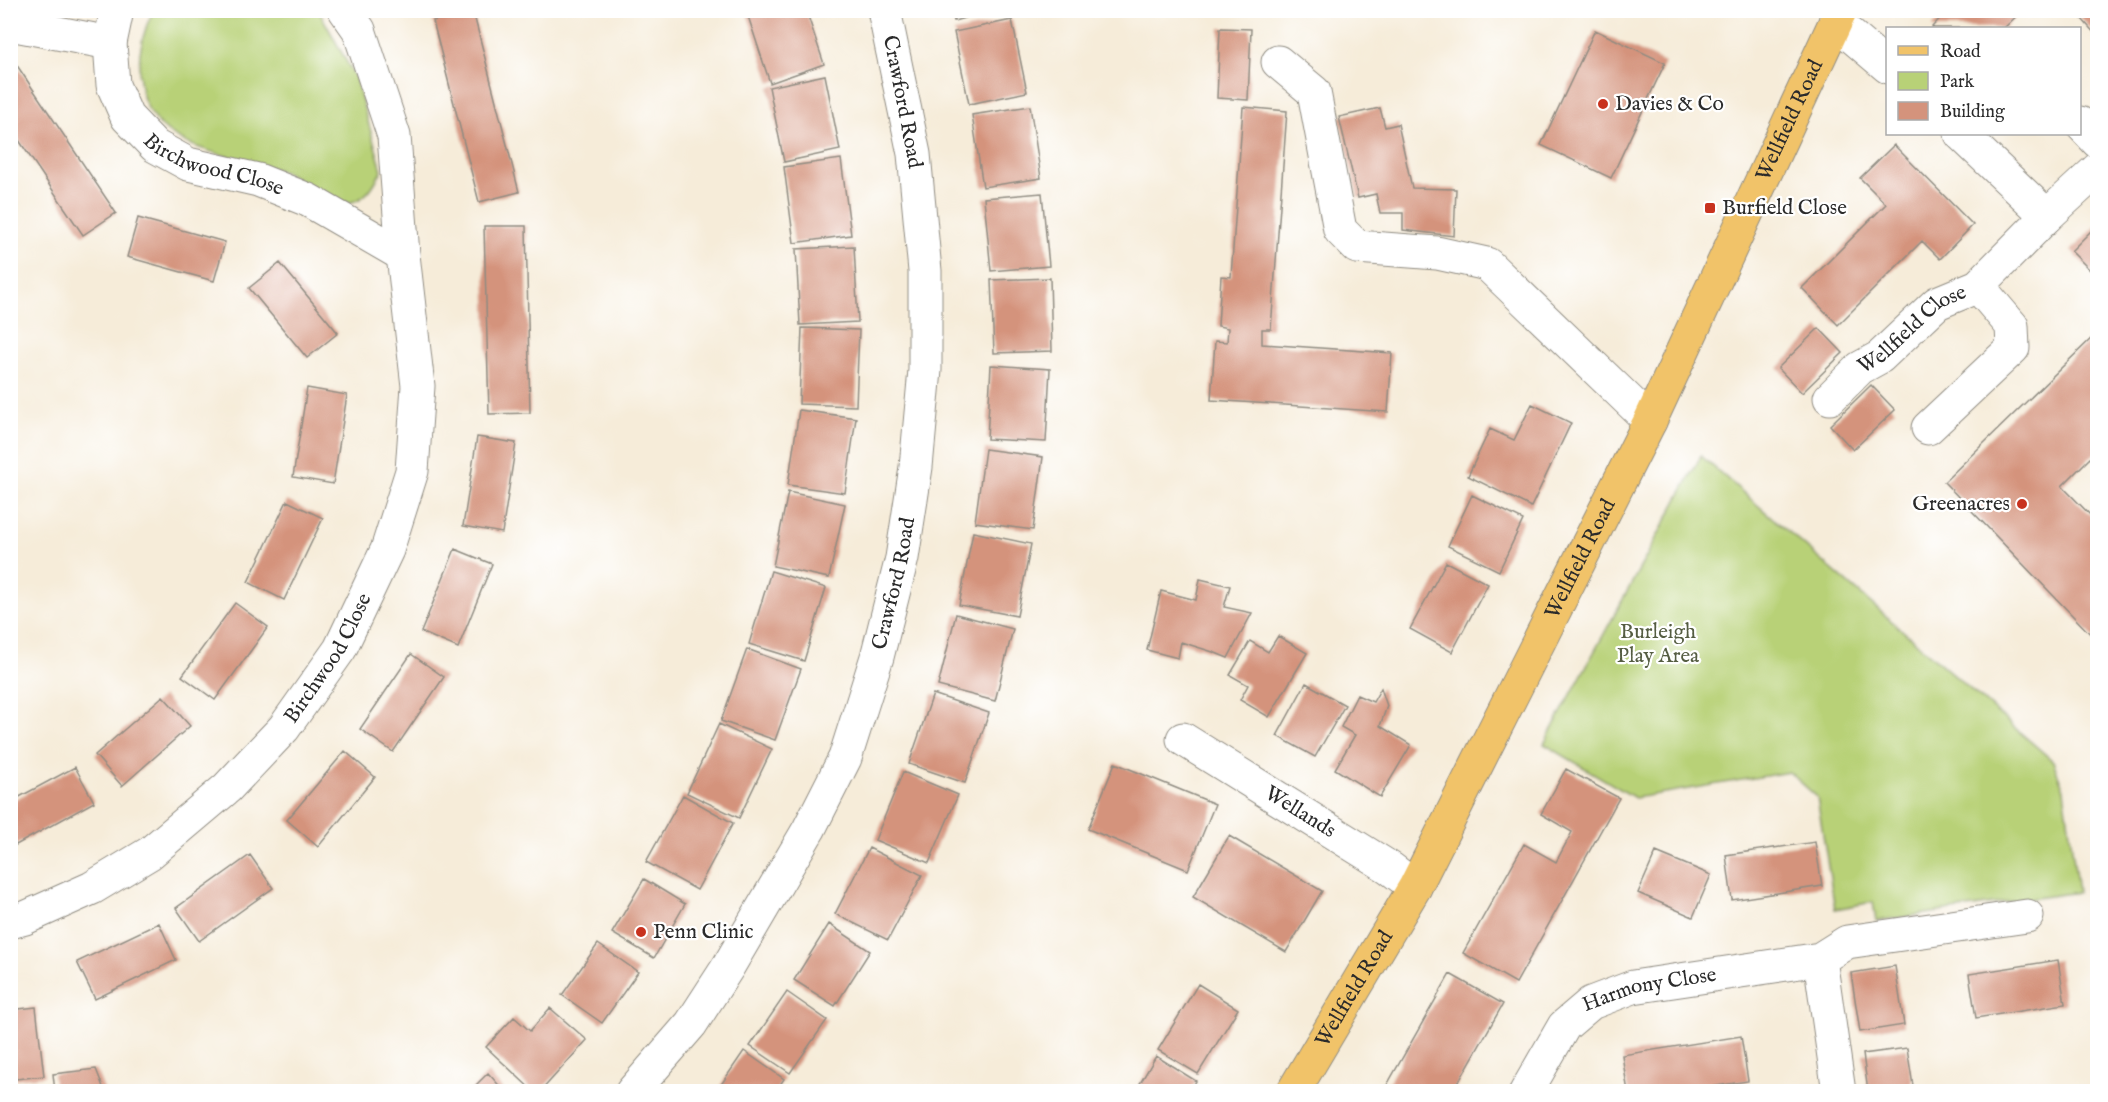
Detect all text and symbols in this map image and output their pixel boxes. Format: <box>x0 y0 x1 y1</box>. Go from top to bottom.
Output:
legend <box>1886 27 2081 135</box>
street label: Crawford Road <box>876 33 928 172</box>
text: Road <box>1940 41 1981 64</box>
street label: Wellfield Road <box>1750 55 1830 185</box>
text: Park <box>1940 71 1975 94</box>
place label: Davies & Co <box>1615 91 1724 118</box>
marker: Davies & Co <box>1596 97 1610 111</box>
text: Building <box>1940 101 2005 124</box>
street label: Birchwood Close <box>137 128 288 203</box>
place label: Burfield Close <box>1722 195 1847 222</box>
marker: Burfield Close <box>1703 201 1717 215</box>
street label: Wellfield Close <box>1853 279 1971 380</box>
place label: Greenacres <box>1912 491 2010 518</box>
street label: Wellfield Road <box>1539 494 1622 623</box>
marker: Greenacres <box>2015 497 2029 511</box>
street label: Crawford Road <box>866 515 922 653</box>
street label: Birchwood Close <box>278 589 378 729</box>
park label: Burleigh Play Area <box>1617 619 1700 670</box>
street label: Wellands <box>1259 780 1341 844</box>
place label: Penn Clinic <box>653 919 754 946</box>
marker: Penn Clinic <box>634 925 648 939</box>
street label: Wellfield Road <box>1309 925 1400 1052</box>
street label: Harmony Close <box>1578 961 1718 1019</box>

